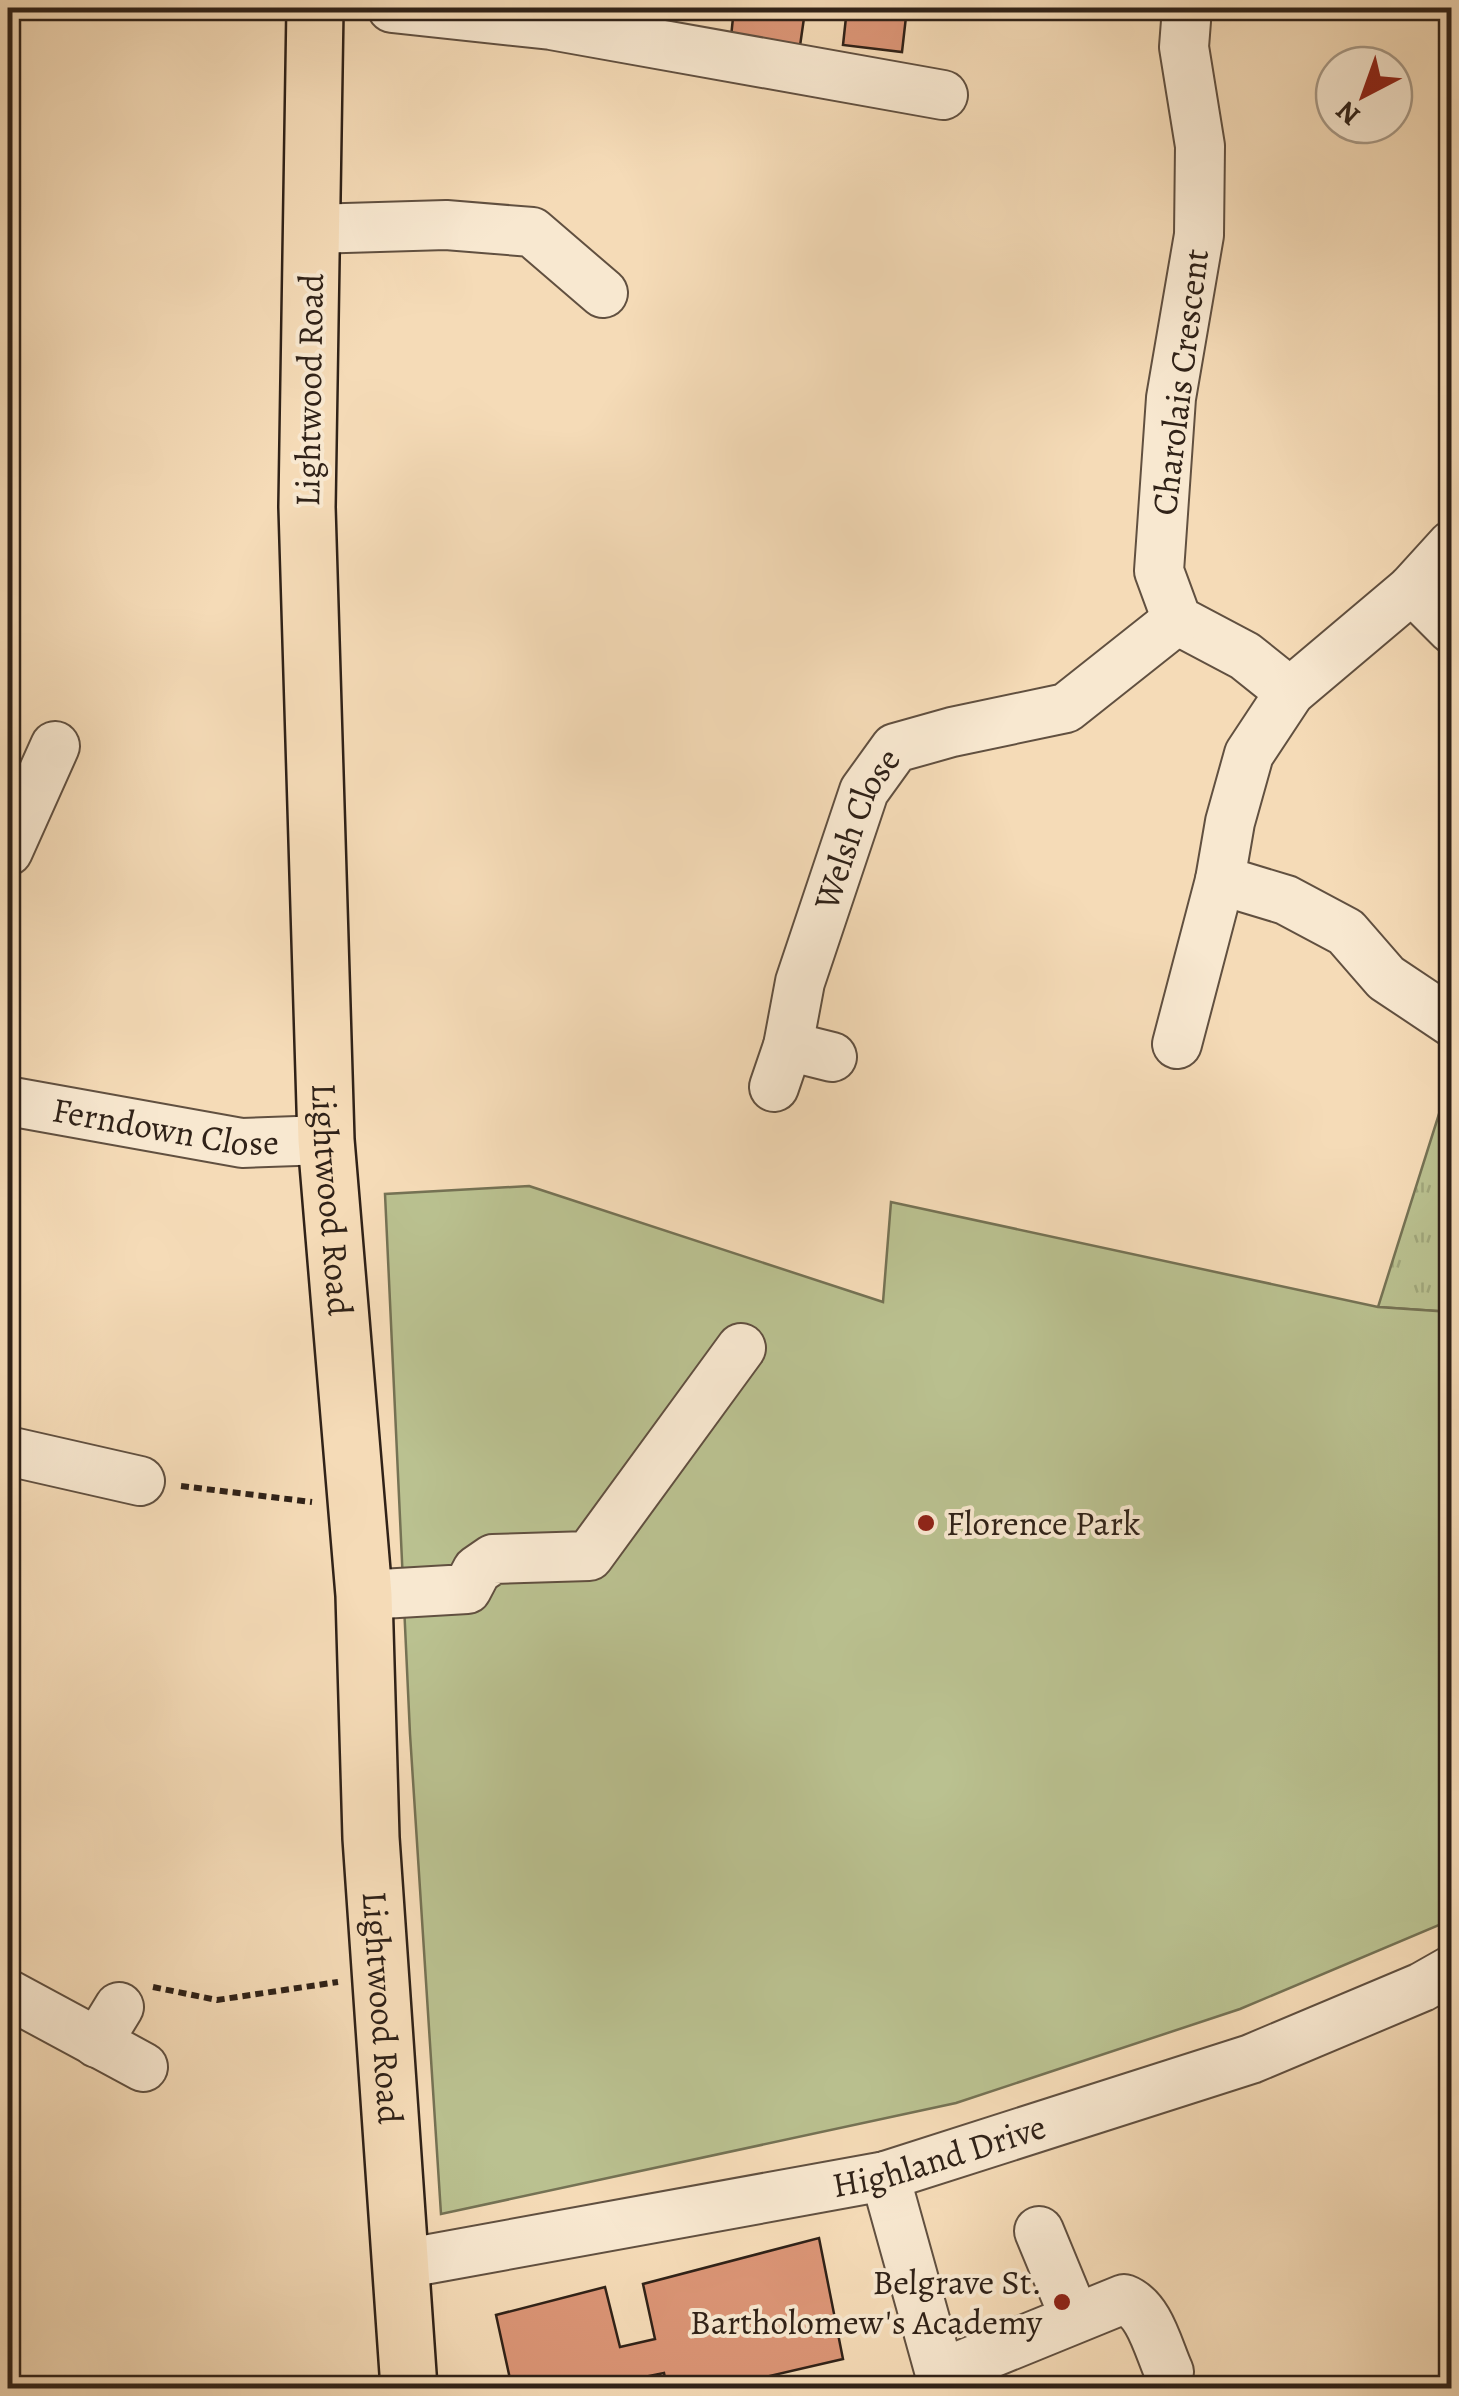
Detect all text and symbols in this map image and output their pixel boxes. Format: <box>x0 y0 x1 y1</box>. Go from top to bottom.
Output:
north arrow <box>1314 45 1414 145</box>
text: N <box>1328 92 1368 134</box>
street label: Charolais Crescent <box>1140 246 1220 518</box>
street label: Lightwood Road <box>283 273 335 507</box>
street label: Welsh Close <box>802 738 912 917</box>
street label: Lightwood Road <box>300 1082 365 1318</box>
street label: Ferndown Close <box>49 1085 279 1168</box>
place label: Florence Park <box>946 1499 1140 1547</box>
marker: Florence Park <box>915 1512 937 1534</box>
street label: Lightwood Road <box>351 1890 415 2126</box>
street label: Highland Drive <box>828 2102 1052 2209</box>
place label: Belgrave St. Bartholomew's Academy <box>690 2258 1042 2346</box>
marker: Belgrave St. Bartholomew's Academy <box>1051 2291 1073 2313</box>

